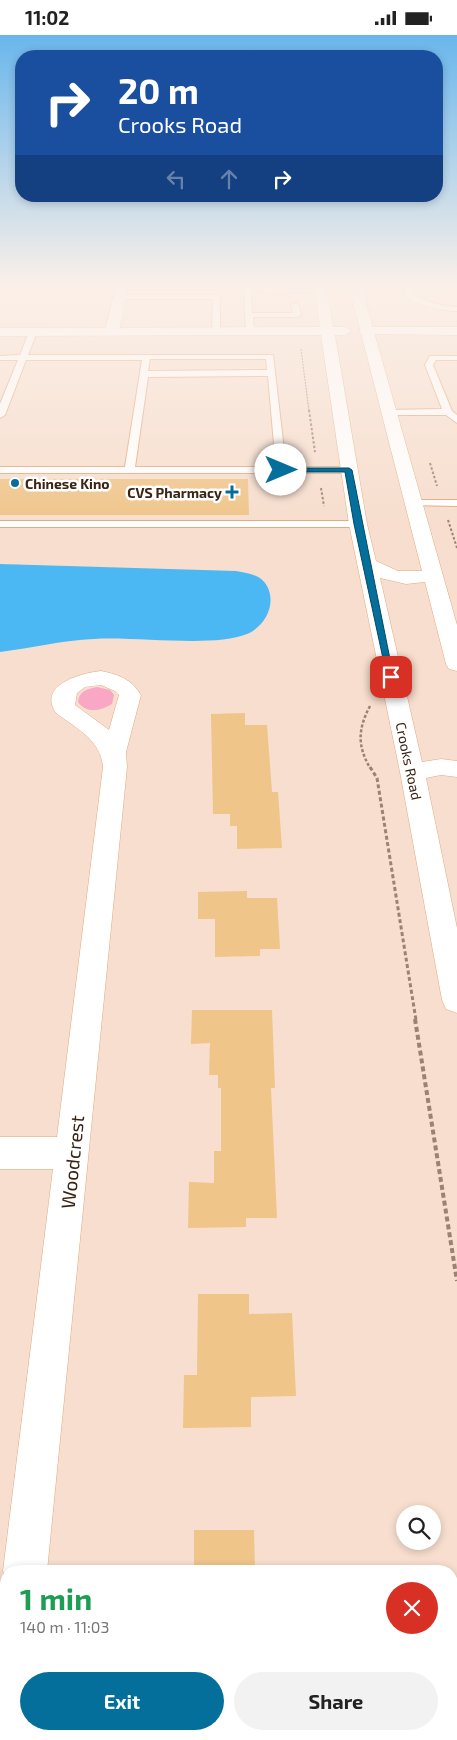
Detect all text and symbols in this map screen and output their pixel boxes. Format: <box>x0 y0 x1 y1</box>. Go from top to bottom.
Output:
text: 11:02 <box>25 6 69 29</box>
text: 20 m <box>118 69 199 111</box>
icon: right <box>35 70 100 135</box>
text: Crooks Road <box>118 111 242 137</box>
icon: left <box>162 165 190 193</box>
icon: ahead <box>215 165 243 193</box>
icon: right <box>268 165 296 193</box>
position arrow <box>254 443 306 495</box>
place label: Chinese Kino <box>25 475 110 492</box>
marker: Chinese Kino <box>9 477 21 489</box>
place label: CVS Pharmacy <box>127 484 222 501</box>
marker: CVS Pharmacy <box>226 486 238 498</box>
pin <box>370 656 412 698</box>
icon: arrive <box>377 663 405 691</box>
street label: Crooks Road <box>392 721 426 801</box>
street label: Woodcrest <box>56 1114 88 1210</box>
map controls <box>396 1505 441 1550</box>
button: search <box>396 1505 441 1550</box>
text: 1 min <box>20 1580 92 1616</box>
button: close <box>386 1582 438 1634</box>
text: 140 m · 11:03 <box>20 1617 109 1636</box>
button: Exit <box>20 1672 224 1730</box>
button: Share <box>234 1672 438 1730</box>

